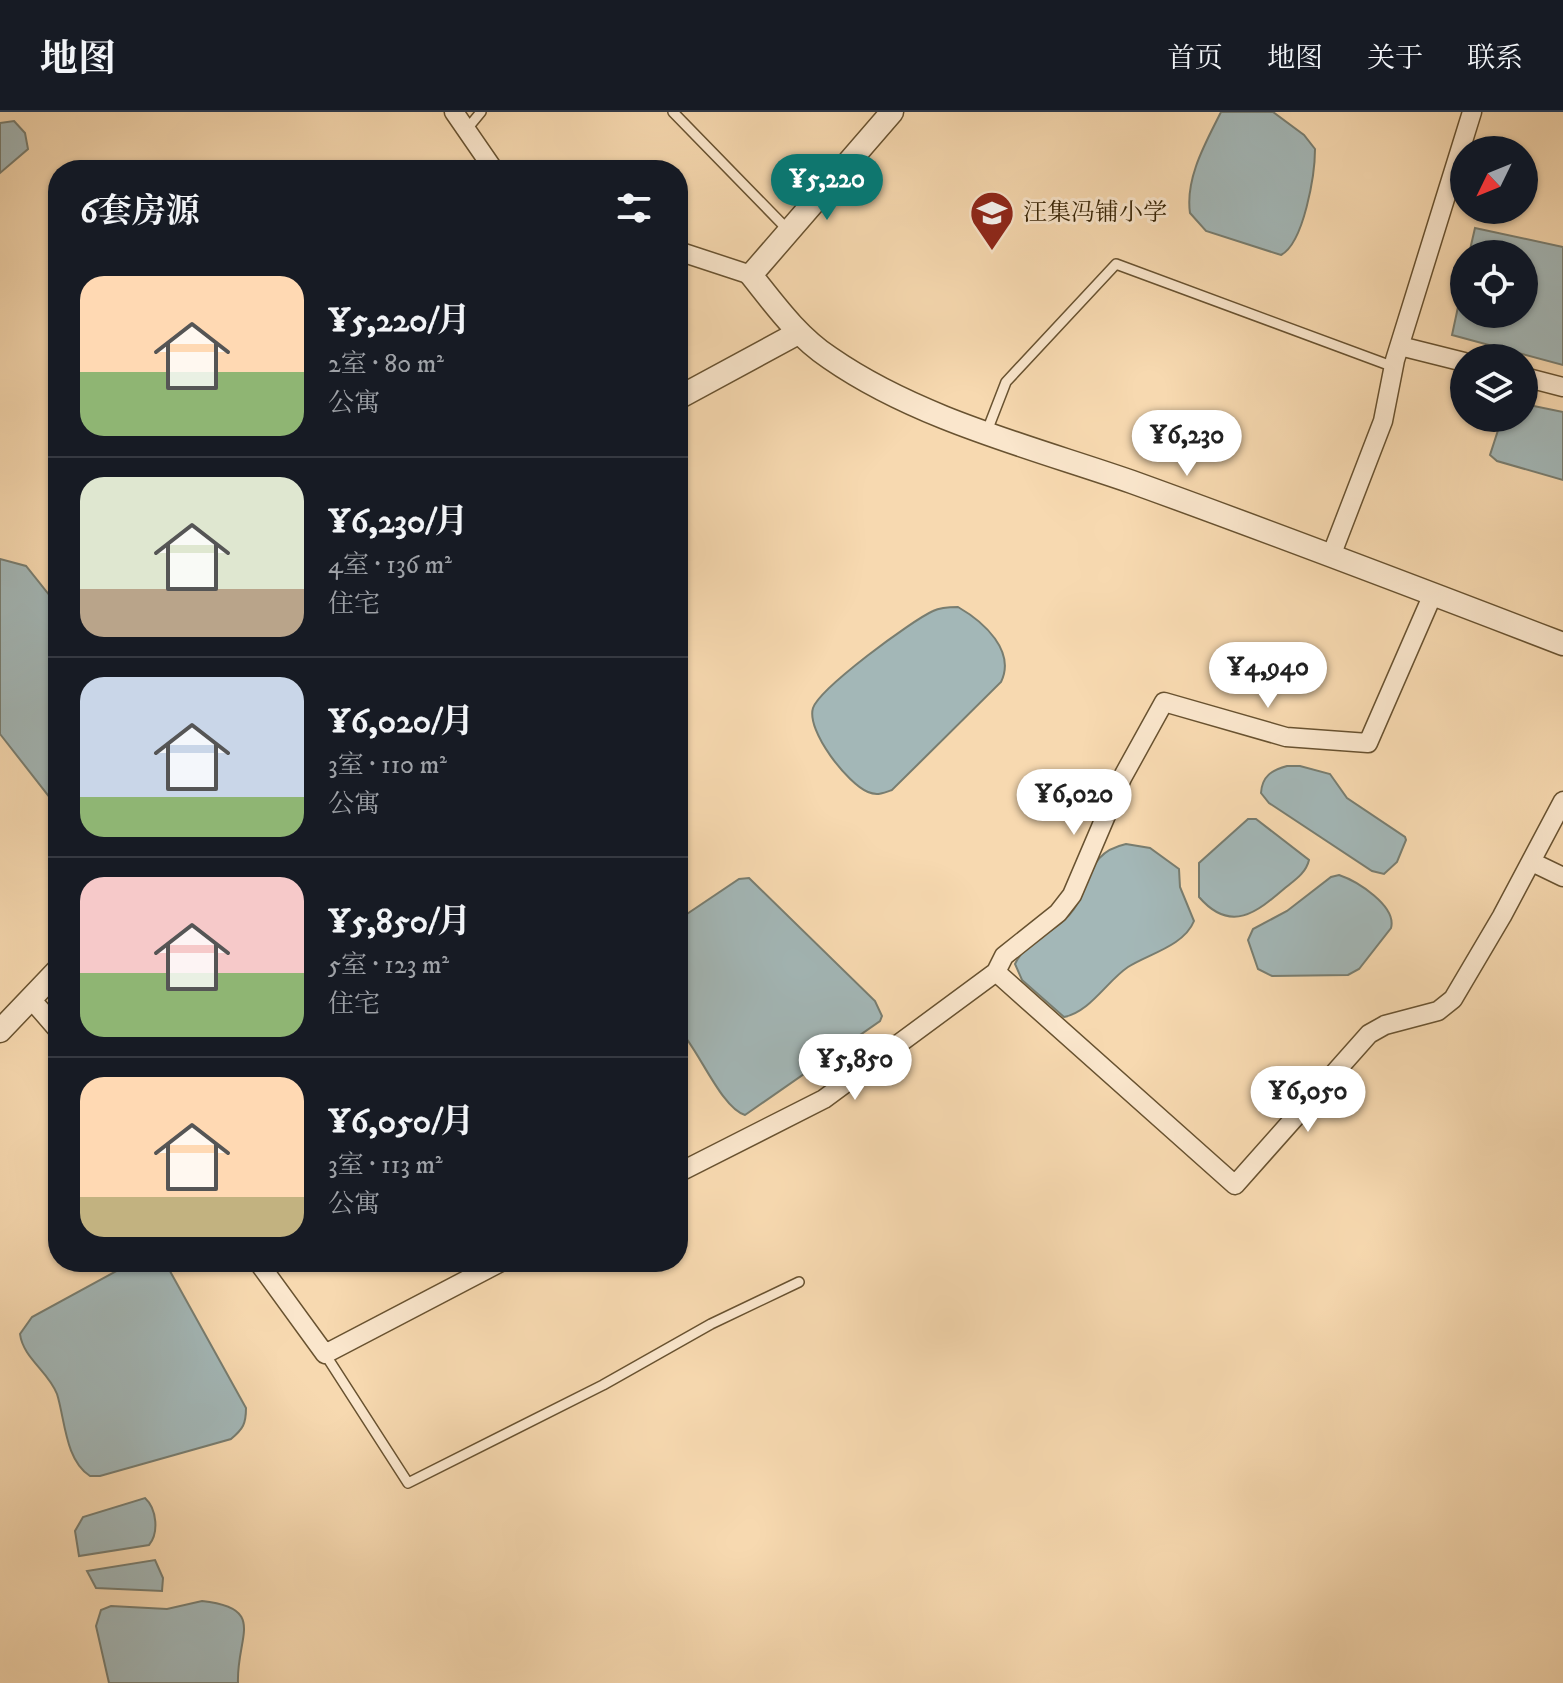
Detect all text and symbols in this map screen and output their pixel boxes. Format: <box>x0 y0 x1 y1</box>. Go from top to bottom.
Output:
text: 地图 <box>40 36 116 84</box>
text: 首页 <box>1167 41 1223 76</box>
text: 地图 <box>1267 41 1323 76</box>
text: 关于 <box>1367 41 1423 76</box>
text: 联系 <box>1467 41 1523 76</box>
north arrow <box>1450 136 1538 224</box>
map controls <box>1450 136 1538 432</box>
pin: ¥5,220 <box>762 154 892 222</box>
text: ¥5,220 <box>789 163 865 196</box>
icon: filters <box>612 186 656 230</box>
school or university icon: 汪集冯铺小学 <box>968 189 1016 252</box>
text: 6套房源 <box>80 191 200 233</box>
place label: 汪集冯铺小学 <box>1023 198 1167 228</box>
button: locate <box>1450 240 1538 328</box>
text: ¥5,220/月 <box>328 300 471 342</box>
icon: home <box>144 308 240 404</box>
button: layers <box>1450 344 1538 432</box>
text: 2室 · 80 m² <box>328 348 444 381</box>
text: 公寓 <box>328 387 380 420</box>
pin: ¥6,230 <box>1122 410 1252 478</box>
text: ¥6,230 <box>1150 419 1224 452</box>
text: ¥6,230/月 <box>328 501 469 543</box>
icon: home <box>144 509 240 605</box>
text: 4室 · 136 m² <box>328 549 452 582</box>
text: 住宅 <box>328 588 380 621</box>
pin: ¥4,940 <box>1203 642 1333 710</box>
text: ¥4,940 <box>1227 651 1309 684</box>
text: ¥6,020/月 <box>328 701 474 743</box>
icon: home <box>144 709 240 805</box>
text: 3室 · 110 m² <box>328 749 447 782</box>
pin: ¥6,020 <box>1009 769 1139 837</box>
text: ¥6,020 <box>1035 778 1113 811</box>
text: 公寓 <box>328 788 380 821</box>
text: ¥5,850/月 <box>328 901 471 943</box>
icon: home <box>144 909 240 1005</box>
text: 5室 · 123 m² <box>328 949 449 982</box>
text: 住宅 <box>328 988 380 1021</box>
pin: ¥5,850 <box>790 1034 920 1102</box>
text: ¥5,850 <box>817 1043 893 1076</box>
pin: ¥6,050 <box>1243 1066 1373 1134</box>
text: ¥6,050 <box>1269 1075 1347 1108</box>
text: ¥6,050/月 <box>328 1101 474 1143</box>
icon: home <box>144 1109 240 1205</box>
text: 3室 · 113 m² <box>328 1149 443 1182</box>
text: 公寓 <box>328 1188 380 1221</box>

